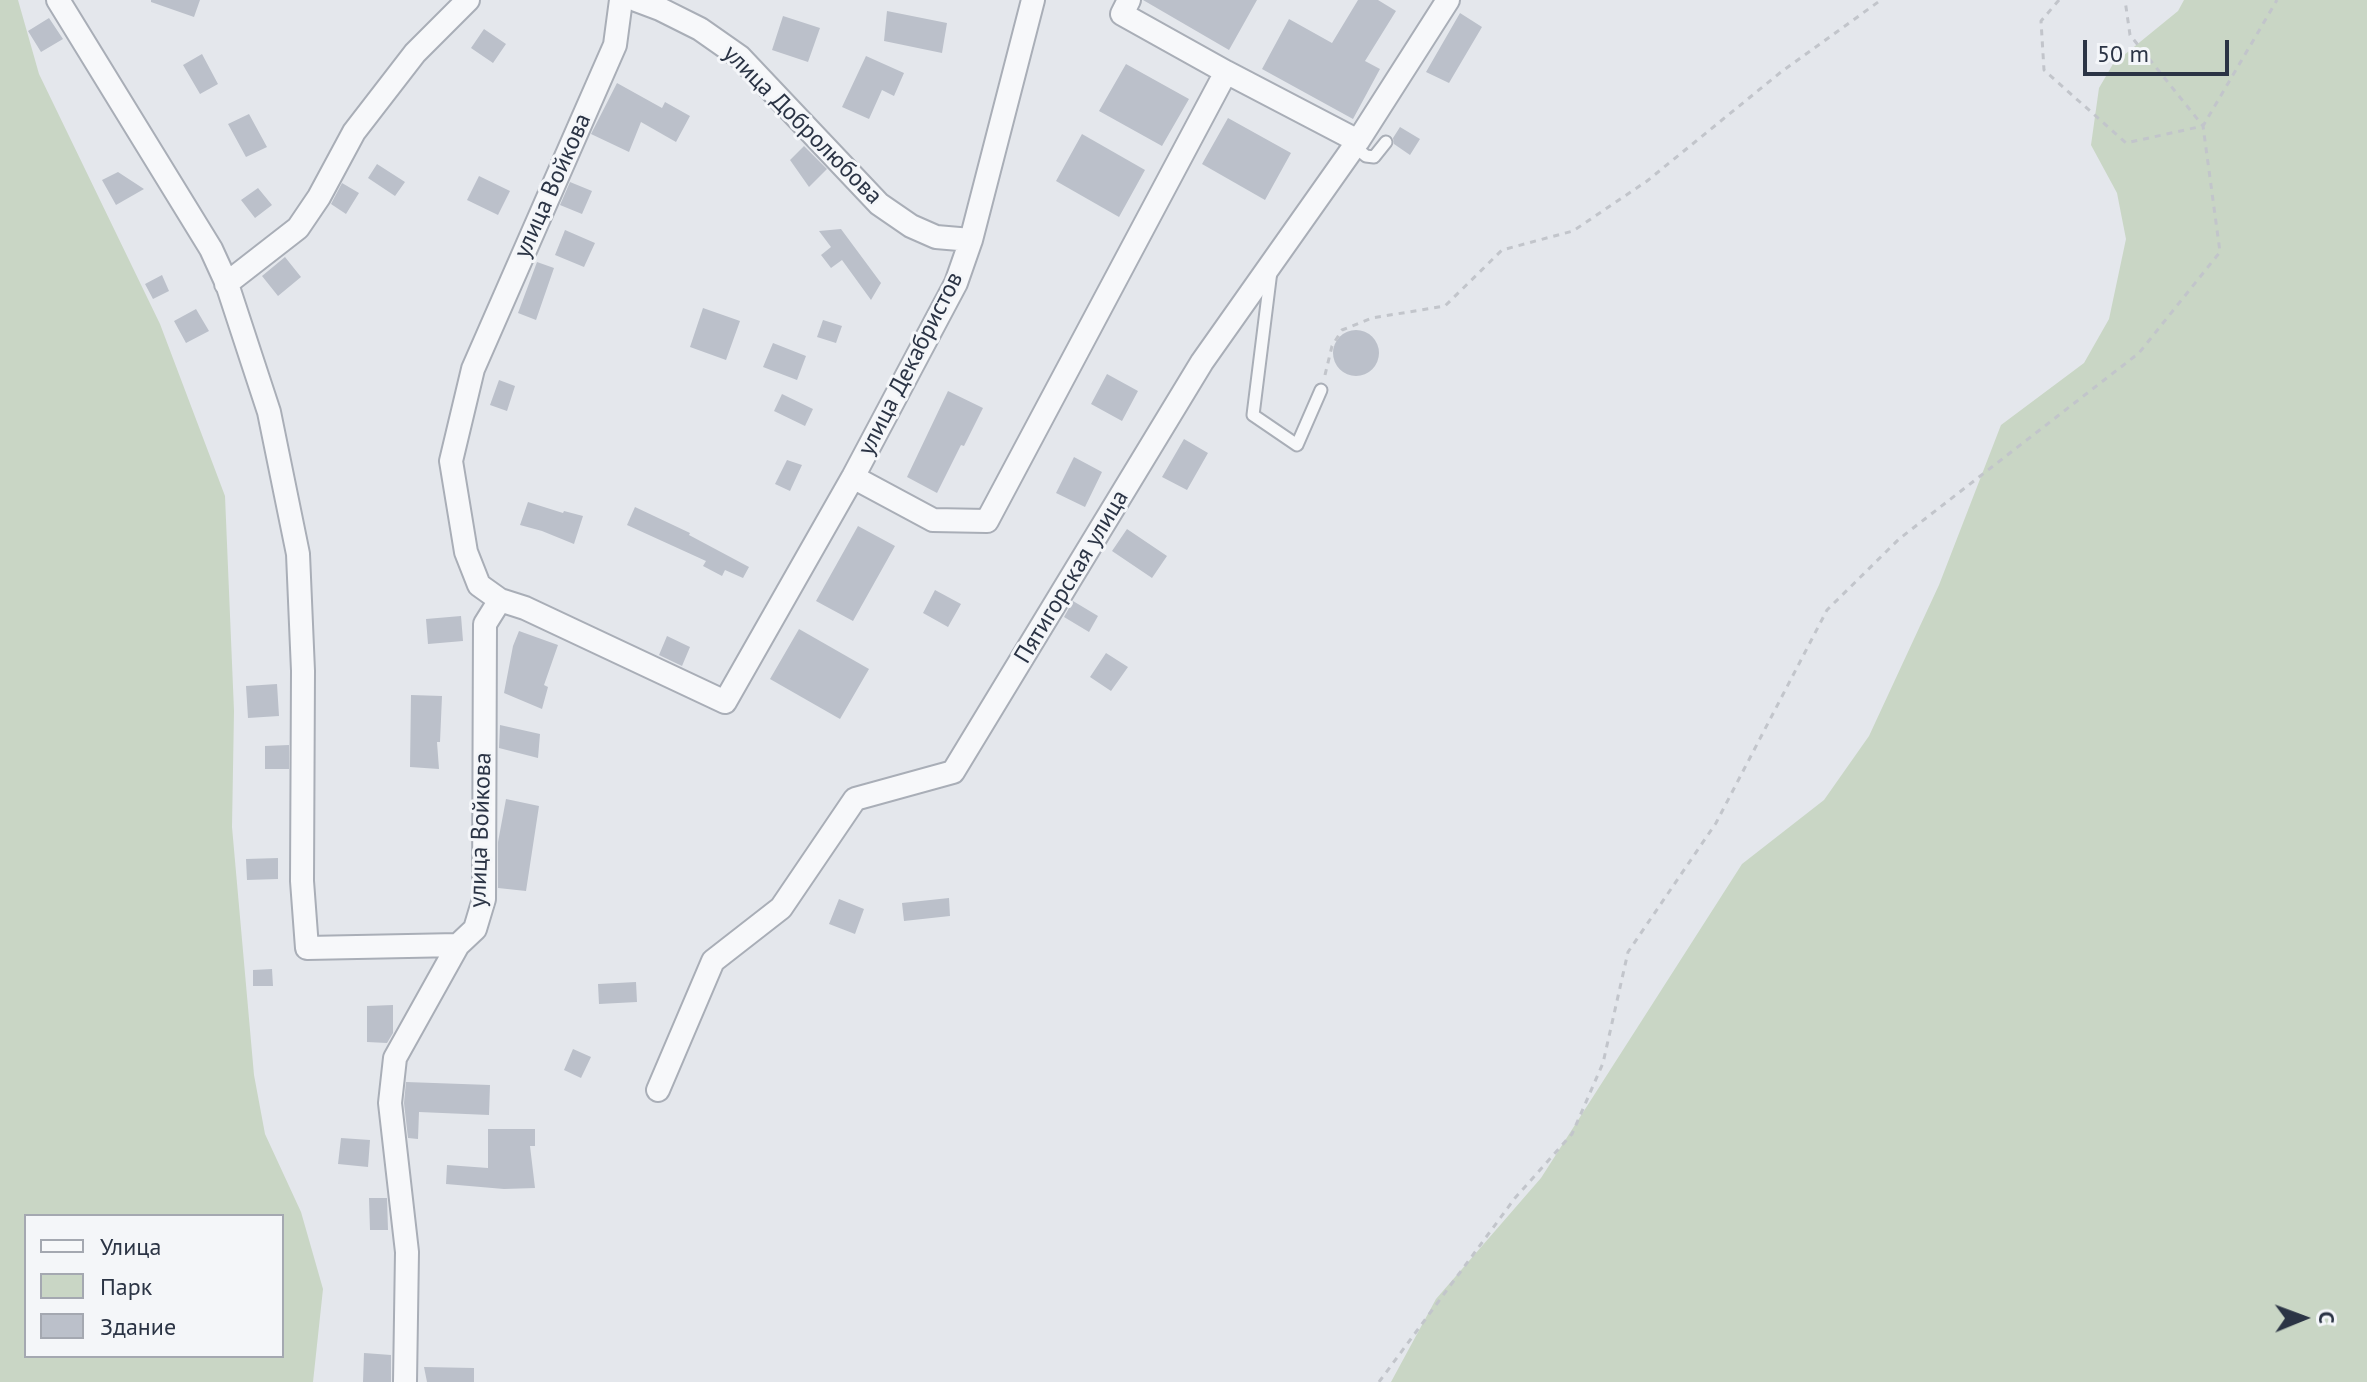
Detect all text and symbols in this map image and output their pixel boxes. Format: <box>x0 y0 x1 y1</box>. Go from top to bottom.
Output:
scale bar <box>2087 24 2233 74</box>
text: 50 m <box>2097 38 2149 69</box>
street label: улица Добролюбова <box>716 39 888 211</box>
street label: улица Войкова <box>508 109 598 263</box>
street label: улица Декабристов <box>852 267 970 461</box>
street label: Пятигорская улица <box>1009 485 1135 669</box>
street label: улица Войкова <box>464 752 498 908</box>
legend <box>24 1214 284 1358</box>
text: Улица <box>100 1231 161 1262</box>
text: Парк <box>100 1271 152 1302</box>
north arrow <box>2263 1278 2343 1358</box>
text: Здание <box>100 1311 176 1342</box>
text: С <box>2313 1311 2341 1324</box>

